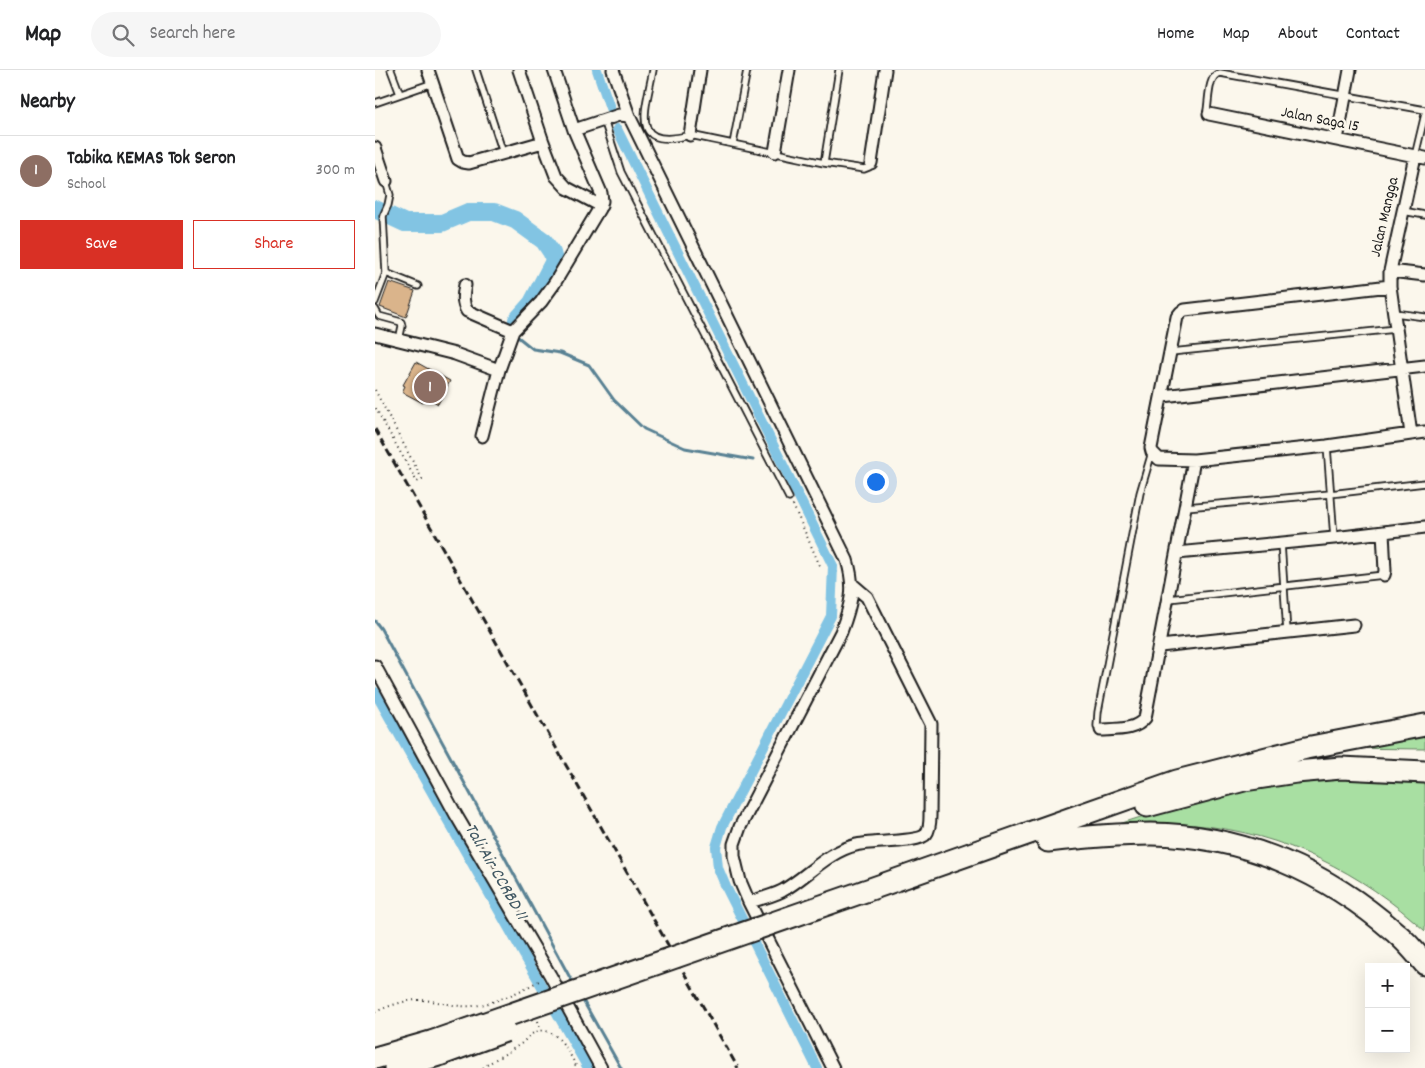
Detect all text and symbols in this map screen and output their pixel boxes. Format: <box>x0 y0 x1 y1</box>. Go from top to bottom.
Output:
search box <box>91 12 441 57</box>
text: Map <box>25 18 61 52</box>
icon: search <box>109 21 137 49</box>
text: Search here <box>149 21 235 48</box>
text: Home <box>1157 22 1194 47</box>
text: Map <box>1222 22 1250 47</box>
text: About <box>1278 22 1318 47</box>
text: Contact <box>1346 22 1400 47</box>
text: Nearby <box>20 88 75 118</box>
street label: Jalan Saga 15 <box>1279 101 1361 139</box>
text: Tabika KEMAS Tok Seron <box>67 146 235 173</box>
text: 1 <box>34 159 38 182</box>
text: 300 m <box>316 159 355 182</box>
text: School <box>67 173 106 196</box>
street label: Jalan Mangga <box>1365 174 1405 259</box>
button: Save <box>20 220 183 269</box>
button: Share <box>193 220 355 269</box>
pin: 1 <box>414 368 446 406</box>
your location <box>863 469 889 495</box>
water label: Tali Air CCRBD 11 <box>457 819 534 927</box>
map controls <box>1365 963 1410 1053</box>
button: + <box>1365 963 1410 1008</box>
button: − <box>1365 1008 1410 1053</box>

